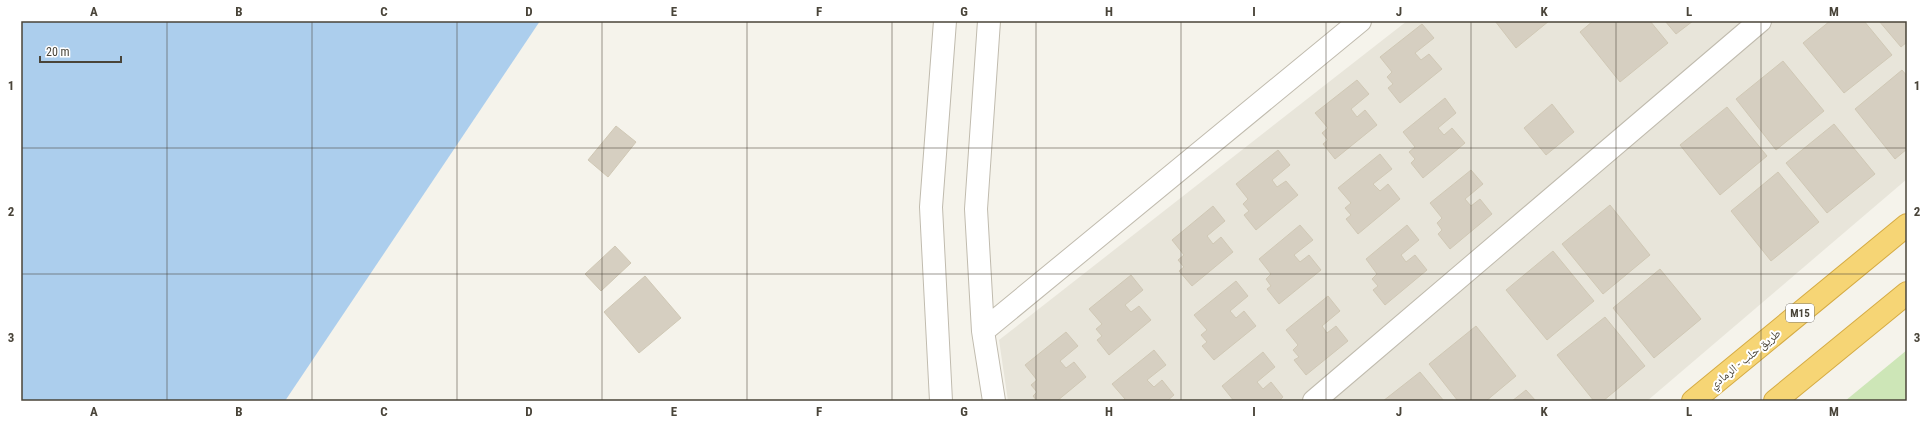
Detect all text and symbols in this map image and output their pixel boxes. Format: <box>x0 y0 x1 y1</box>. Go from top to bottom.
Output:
text: A <box>90 4 98 19</box>
text: B <box>235 4 243 19</box>
text: C <box>380 4 388 19</box>
text: D <box>525 4 533 19</box>
text: E <box>671 4 678 19</box>
text: F <box>816 4 822 19</box>
text: G <box>960 4 968 19</box>
text: H <box>1105 4 1113 19</box>
text: I <box>1252 4 1256 19</box>
text: J <box>1396 4 1402 19</box>
text: K <box>1540 4 1548 19</box>
text: L <box>1686 4 1692 19</box>
text: M <box>1829 4 1839 19</box>
scale bar <box>40 38 121 64</box>
text: 20 m <box>46 45 70 59</box>
text: 1 <box>8 78 14 93</box>
text: 1 <box>1914 78 1920 93</box>
text: 2 <box>8 204 15 219</box>
text: 2 <box>1914 204 1921 219</box>
road number: M15 <box>1786 304 1814 322</box>
street label: طريق حلب - الرمادي <box>1707 326 1785 394</box>
text: 3 <box>8 330 14 345</box>
text: 3 <box>1914 330 1920 345</box>
text: A <box>90 404 98 419</box>
text: B <box>235 404 243 419</box>
text: C <box>380 404 388 419</box>
text: D <box>525 404 533 419</box>
text: E <box>671 404 678 419</box>
text: F <box>816 404 822 419</box>
text: G <box>960 404 968 419</box>
text: H <box>1105 404 1113 419</box>
text: I <box>1252 404 1256 419</box>
text: J <box>1396 404 1402 419</box>
text: K <box>1540 404 1548 419</box>
text: L <box>1686 404 1692 419</box>
text: M <box>1829 404 1839 419</box>

